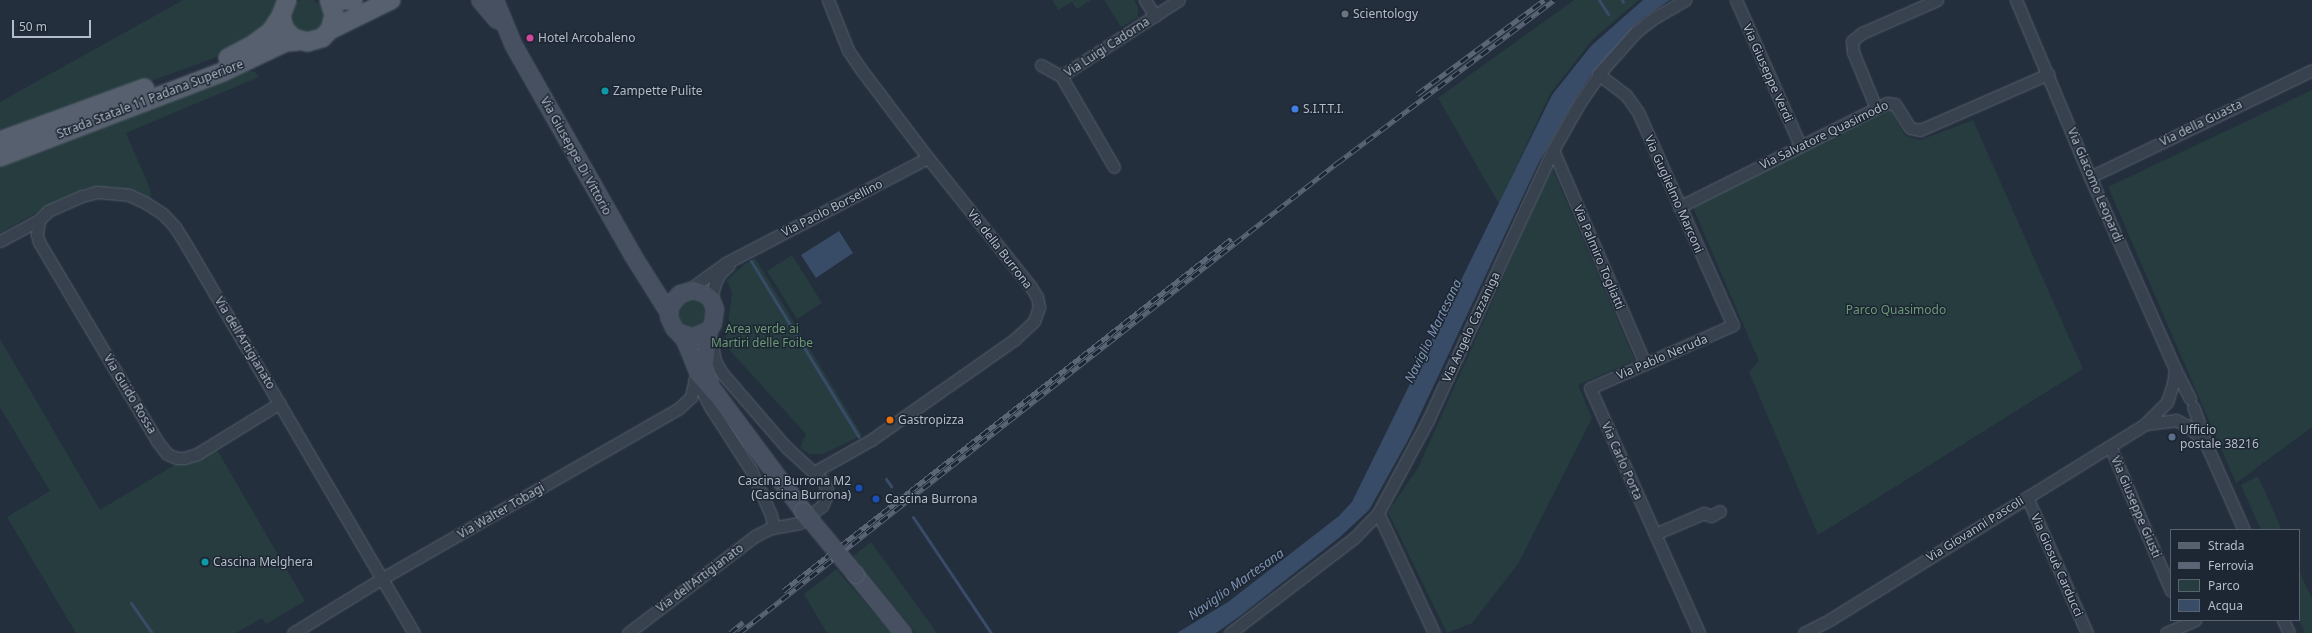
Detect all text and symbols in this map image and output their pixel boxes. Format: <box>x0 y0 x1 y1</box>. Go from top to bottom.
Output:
place label: Scientology <box>1353 7 1418 21</box>
marker: Scientology <box>1340 9 1350 19</box>
scale bar <box>14 12 93 38</box>
street label: Via Luigi Cadorna <box>1062 14 1152 80</box>
text: 50 m <box>19 18 47 35</box>
street label: Via Giuseppe Verdi <box>1740 22 1796 124</box>
place label: Hotel Arcobaleno <box>538 31 636 45</box>
marker: Hotel Arcobaleno <box>525 33 535 43</box>
street label: Strada Statale 11 Padana Superiore <box>55 57 245 141</box>
place label: Zampette Pulite <box>613 84 702 98</box>
marker: Zampette Pulite <box>600 86 610 96</box>
street label: Via Giuseppe Di Vittorio <box>537 94 615 218</box>
street label: Via della Guasta <box>2157 97 2245 149</box>
street label: Via Salvatore Quasimodo <box>1757 98 1891 172</box>
place label: S.I.T.T.I. <box>1303 102 1344 116</box>
marker: S.I.T.T.I. <box>1290 104 1300 114</box>
street label: Via Giacomo Leopardi <box>2064 126 2126 244</box>
street label: Via Guglielmo Marconi <box>1642 133 1706 255</box>
street label: Via Paolo Borsellino <box>779 176 885 240</box>
street label: Via Palmiro Togliatti <box>1571 203 1627 311</box>
street label: Via della Burrona <box>965 206 1035 292</box>
street label: Via Angelo Cazzaniga <box>1439 270 1503 384</box>
water label: Naviglio Martesana <box>1401 277 1465 385</box>
street label: Via dell'Artigianato <box>212 294 278 392</box>
park label: Parco Quasimodo <box>1846 303 1946 317</box>
park label: Area verde ai Martiri delle Foibe <box>711 322 813 350</box>
street label: Via Pablo Neruda <box>1614 331 1710 383</box>
street label: Via Guido Rossa <box>101 352 159 436</box>
place label: Gastropizza <box>898 413 964 427</box>
marker: Gastropizza <box>885 415 895 425</box>
street label: Via Carlo Porta <box>1598 420 1646 502</box>
place label: Ufficio postale 38216 <box>2180 423 2259 451</box>
marker: Ufficio postale 38216 <box>2167 432 2177 442</box>
street label: Via Giuseppe Giusti <box>2108 454 2164 560</box>
place label: Cascina Burrona M2 (Cascina Burrona) <box>738 474 851 502</box>
street label: Via Walter Tobagi <box>455 480 547 542</box>
marker: Cascina Burrona M2 (Cascina Burrona) <box>854 483 864 493</box>
place label: Cascina Burrona <box>885 492 977 506</box>
marker: Cascina Burrona <box>870 493 882 505</box>
street label: Via Giovanni Pascoli <box>1924 493 2026 565</box>
street label: Via Giosuè Carducci <box>2028 511 2086 619</box>
legend <box>2170 529 2300 621</box>
text: Strada <box>2208 537 2244 554</box>
street label: Via dell'Artigianato <box>654 541 746 615</box>
water label: Naviglio Martesana <box>1185 545 1287 623</box>
place label: Cascina Melghera <box>213 555 313 569</box>
marker: Cascina Melghera <box>200 557 210 567</box>
text: Ferrovia <box>2208 557 2254 574</box>
text: Parco <box>2208 577 2240 594</box>
text: Acqua <box>2208 597 2243 614</box>

